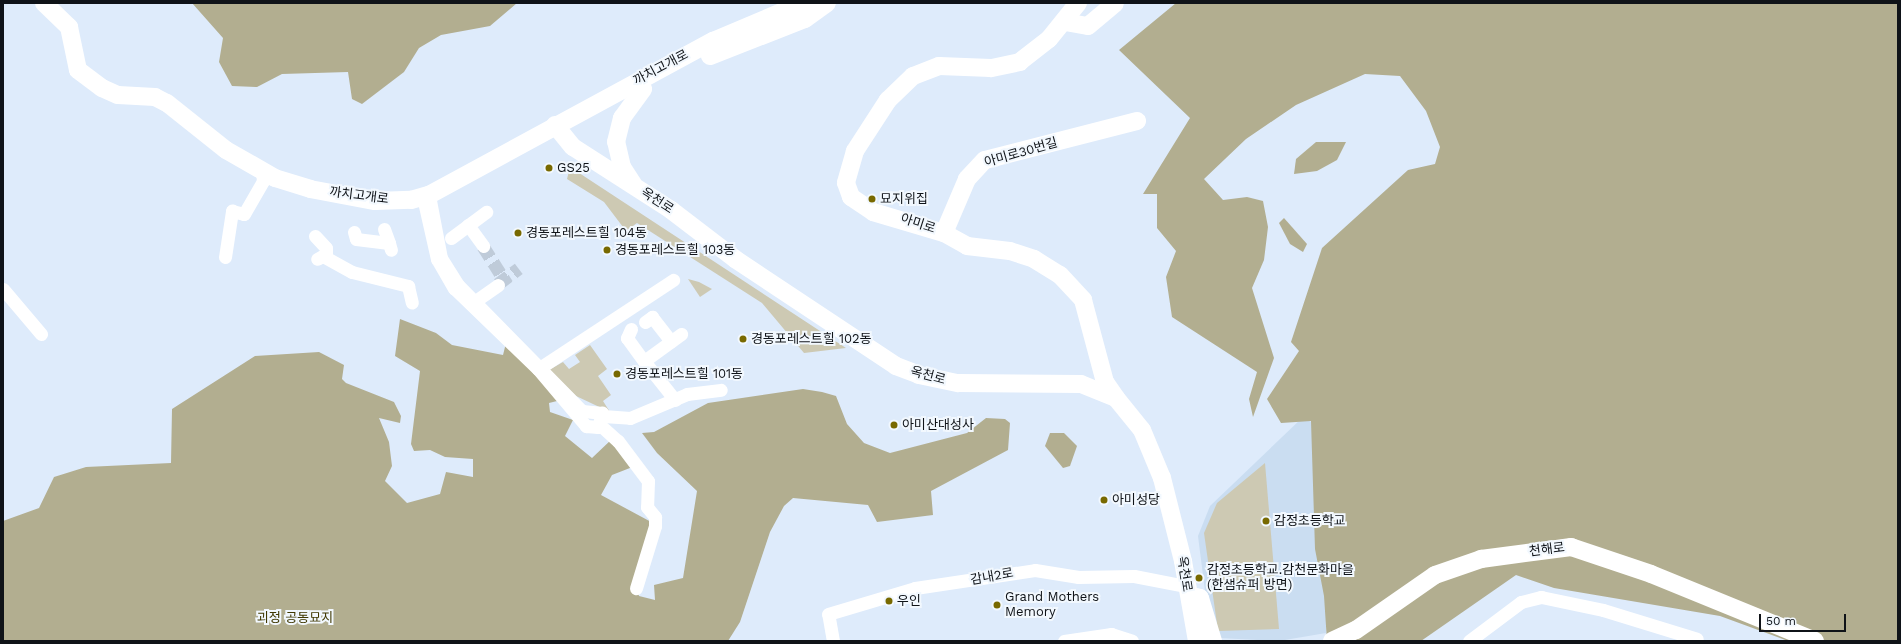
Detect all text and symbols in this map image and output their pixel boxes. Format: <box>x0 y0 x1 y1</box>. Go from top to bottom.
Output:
street label: 까치고개로 <box>631 47 691 89</box>
street label: 아미로30번길 <box>983 135 1059 171</box>
place label: GS25 <box>557 160 590 176</box>
marker: GS25 <box>544 163 554 173</box>
street label: 까치고개로 <box>328 185 390 207</box>
street label: 옥천로 <box>638 185 676 217</box>
place label: 묘지위집 <box>880 191 928 207</box>
marker: 묘지위집 <box>867 194 877 204</box>
street label: 아미로 <box>899 211 937 237</box>
place label: 경동포레스트힐 104동 <box>526 225 647 241</box>
marker: 경동포레스트힐 104동 <box>513 228 523 238</box>
place label: 경동포레스트힐 103동 <box>615 242 736 258</box>
marker: 경동포레스트힐 103동 <box>602 245 612 255</box>
place label: 경동포레스트힐 102동 <box>751 331 872 347</box>
marker: 경동포레스트힐 102동 <box>738 334 748 344</box>
street label: 옥천로 <box>909 364 947 388</box>
place label: 경동포레스트힐 101동 <box>625 366 743 382</box>
marker: 경동포레스트힐 101동 <box>612 369 622 379</box>
place label: 아미산대성사 <box>902 417 974 433</box>
marker: 아미산대성사 <box>889 420 899 430</box>
place label: 아미성당 <box>1112 492 1160 508</box>
marker: 아미성당 <box>1099 495 1109 505</box>
place label: 감정초등학교 <box>1274 513 1346 529</box>
marker: 감정초등학교 <box>1261 516 1271 526</box>
street label: 천해로 <box>1528 540 1566 560</box>
street label: 옥천로 <box>1173 555 1195 593</box>
place label: 감정초등학교.감천문화마을 (한샘슈퍼 방면) <box>1207 563 1354 594</box>
street label: 감내2로 <box>969 566 1015 588</box>
marker: 감정초등학교.감천문화마을 (한샘슈퍼 방면) <box>1194 573 1204 583</box>
place label: Grand Mothers Memory <box>1005 590 1099 621</box>
place label: 우인 <box>897 593 921 609</box>
marker: 우인 <box>884 596 894 606</box>
marker: Grand Mothers Memory <box>992 600 1002 610</box>
scale bar <box>1761 606 1848 632</box>
park label: 괴정 공동묘지 <box>257 610 333 626</box>
text: 50 m <box>1766 614 1796 628</box>

